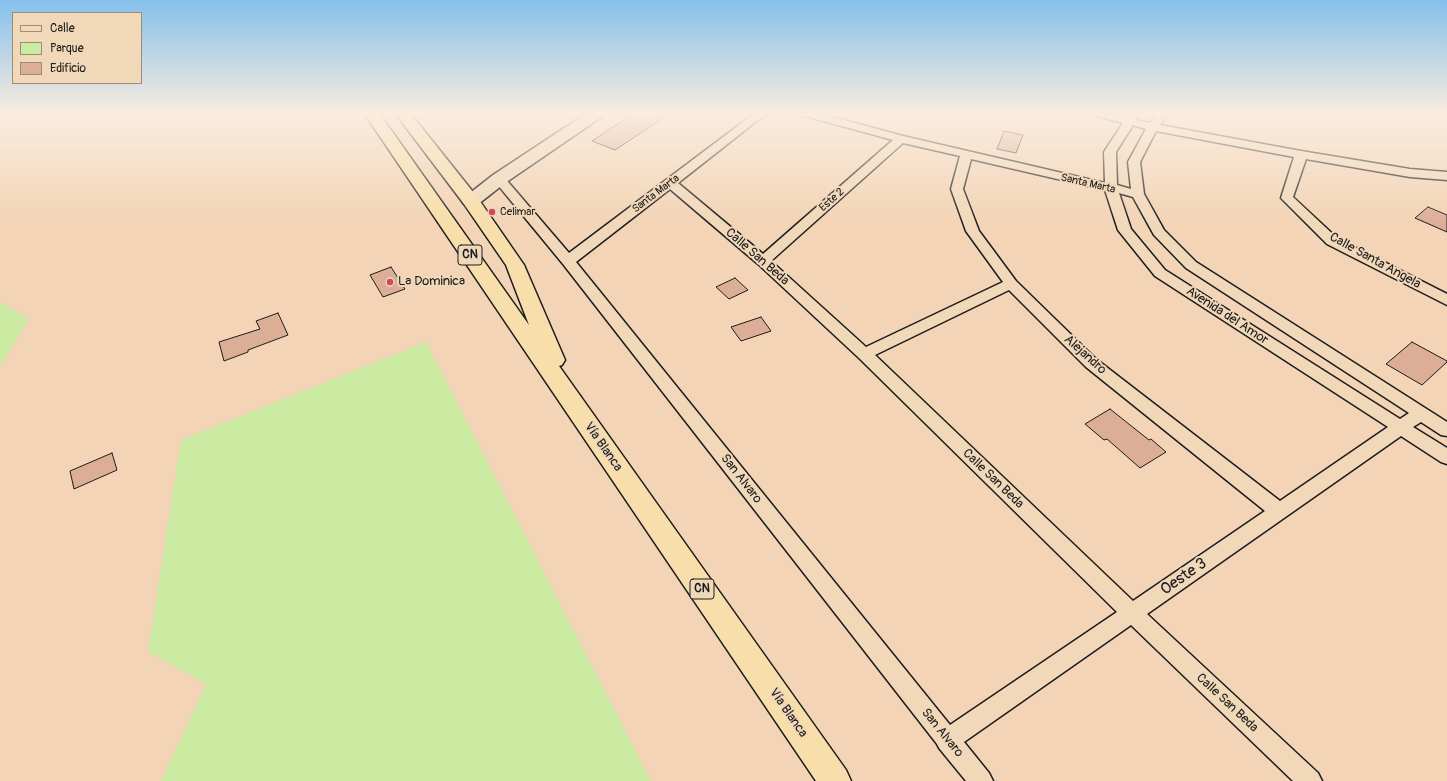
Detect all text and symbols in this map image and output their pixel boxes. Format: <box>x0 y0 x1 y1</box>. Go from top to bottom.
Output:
legend <box>12 12 142 84</box>
text: Calle <box>50 21 75 36</box>
text: Parque <box>50 41 84 56</box>
text: Edificio <box>50 61 86 76</box>
street label: Santa Marta <box>1059 171 1117 197</box>
street label: Santa Marta <box>630 172 682 216</box>
street label: Este 2 <box>817 185 847 215</box>
place label: Celimar <box>500 205 535 219</box>
marker: Celimar <box>487 207 497 217</box>
street label: Calle San Beda <box>722 225 792 289</box>
street label: Calle Santa Angela <box>1327 229 1423 293</box>
road number: CN <box>458 245 482 265</box>
place label: La Dominica <box>398 274 465 290</box>
marker: La Dominica <box>385 277 395 287</box>
street label: Avenida del Amor <box>1183 284 1271 348</box>
street label: Alejandro <box>1061 332 1109 378</box>
street label: Vía Blanca <box>580 419 626 475</box>
street label: Calle San Beda <box>959 446 1027 512</box>
street label: San Alvaro <box>717 451 765 507</box>
street label: Oeste 3 <box>1157 554 1211 600</box>
road number: CN <box>690 579 714 599</box>
street label: Calle San Beda <box>1193 670 1261 736</box>
street label: Vía Blanca <box>765 685 811 741</box>
street label: San Alvaro <box>918 705 966 761</box>

